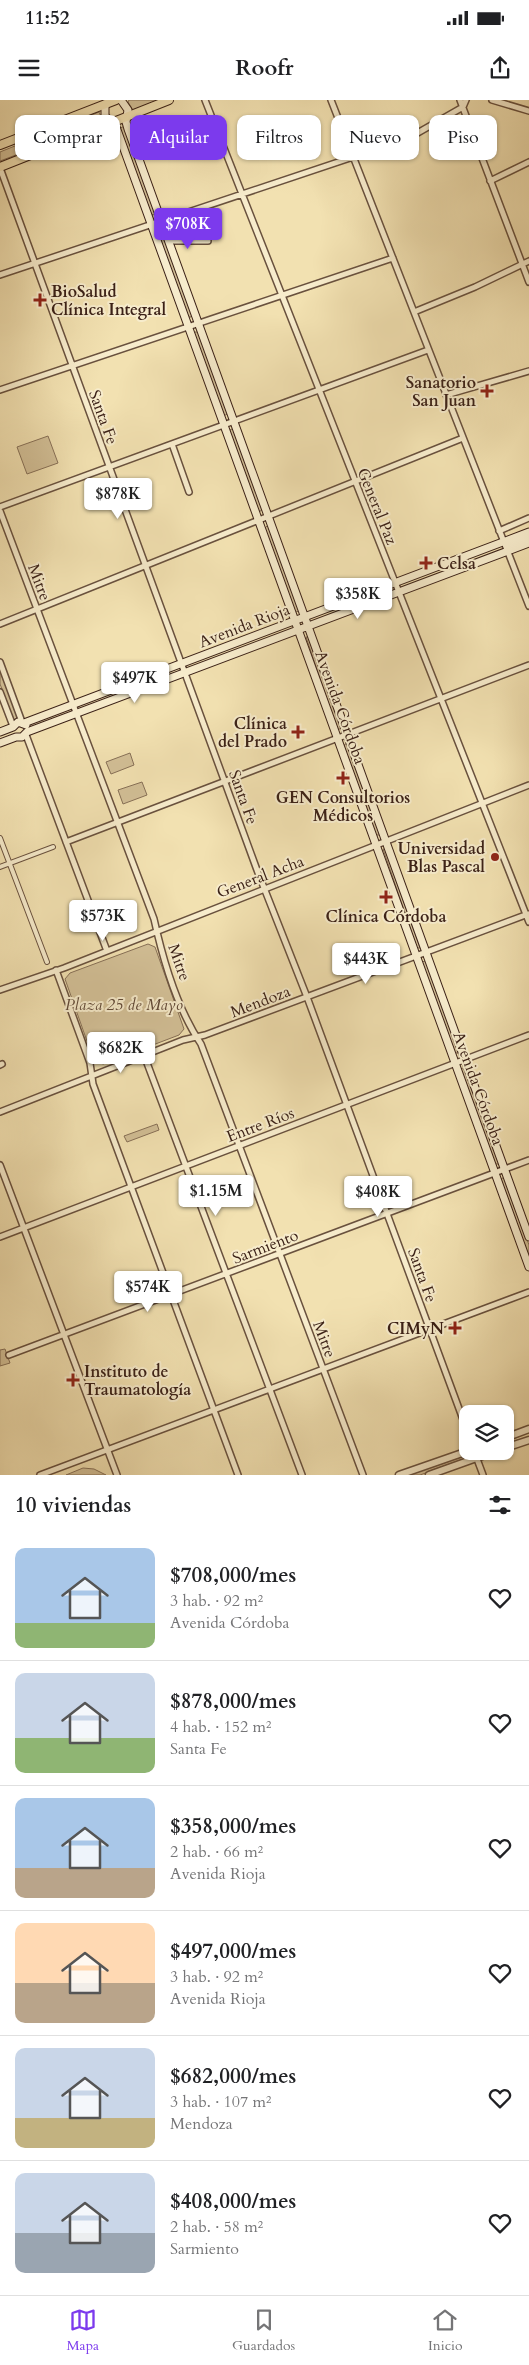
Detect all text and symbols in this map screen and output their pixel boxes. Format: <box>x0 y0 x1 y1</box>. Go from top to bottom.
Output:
text: 11:52 <box>25 5 69 31</box>
text: Roofr <box>235 53 294 83</box>
icon: menu <box>15 54 43 82</box>
icon: share <box>486 54 514 82</box>
chip: Comprar <box>15 115 120 160</box>
chip: Alquilar <box>130 115 227 160</box>
chip: Filtros <box>237 115 321 160</box>
chip: Nuevo <box>331 115 419 160</box>
chip: Piso <box>429 115 497 160</box>
pin: $708K <box>153 208 223 250</box>
text: $708K <box>165 213 211 235</box>
place label: BioSalud Clínica Integral <box>51 281 166 321</box>
marker: BioSalud Clínica Integral <box>33 293 47 307</box>
place label: Sanatorio San Juan <box>406 372 477 412</box>
marker: Sanatorio San Juan <box>480 384 494 398</box>
street label: Santa Fe <box>83 387 123 448</box>
street label: General Paz <box>352 465 402 548</box>
pin: $878K <box>83 478 153 520</box>
text: $878K <box>95 483 141 505</box>
place label: Celsa <box>437 553 476 575</box>
marker: Celsa <box>419 556 433 570</box>
street label: Mitre <box>22 561 56 604</box>
pin: $358K <box>323 578 393 620</box>
text: $358K <box>335 583 381 605</box>
street label: Avenida Rioja <box>196 598 293 653</box>
street label: Avenida Córdoba <box>309 647 371 767</box>
pin: $497K <box>100 662 170 704</box>
text: $497K <box>112 667 158 689</box>
place label: Clínica del Prado <box>218 713 287 753</box>
marker: Clínica del Prado <box>291 725 305 739</box>
street label: Santa Fe <box>223 767 263 828</box>
marker: GEN Consultorios Médicos <box>336 771 350 785</box>
place label: GEN Consultorios Médicos <box>276 787 410 827</box>
place label: Universidad Blas Pascal <box>398 838 485 878</box>
street label: General Acha <box>214 850 307 904</box>
marker: Universidad Blas Pascal <box>489 851 501 863</box>
marker: Clínica Córdoba <box>379 890 393 904</box>
pin: $573K <box>68 900 138 942</box>
text: $573K <box>80 905 126 927</box>
place label: Clínica Córdoba <box>326 906 446 928</box>
street label: Mitre <box>162 941 196 984</box>
pin: $443K <box>331 942 401 985</box>
text: $443K <box>343 948 389 970</box>
street label: Mendoza <box>227 980 294 1023</box>
park label: Plaza 25 de Mayo <box>65 994 184 1016</box>
street label: Avenida Córdoba <box>447 1028 509 1148</box>
pin: $682K <box>86 1032 156 1074</box>
text: $682K <box>98 1037 144 1059</box>
street label: Entre Ríos <box>223 1102 297 1148</box>
pin: $1.15M <box>175 1174 257 1217</box>
pin: $408K <box>343 1176 413 1218</box>
text: $1.15M <box>190 1180 242 1202</box>
text: $408K <box>355 1181 401 1203</box>
street label: Sarmiento <box>229 1224 302 1270</box>
street label: Santa Fe <box>402 1245 442 1306</box>
pin: $574K <box>113 1270 183 1313</box>
text: $574K <box>125 1276 171 1298</box>
street label: Mitre <box>307 1318 341 1361</box>
place label: CIMyN <box>387 1318 444 1340</box>
marker: CIMyN <box>448 1321 462 1335</box>
place label: Instituto de Traumatología <box>84 1361 191 1401</box>
marker: Instituto de Traumatología <box>66 1373 80 1387</box>
map controls <box>459 1405 514 1460</box>
button: layers <box>459 1405 514 1460</box>
text: 10 viviendas <box>15 1491 131 1520</box>
icon: filters <box>486 1491 514 1519</box>
text: $708,000/mes <box>170 1561 296 1590</box>
icon: home <box>55 1568 115 1628</box>
icon: heart <box>486 1584 514 1612</box>
text: 3 hab. · 92 m² <box>170 1590 263 1612</box>
text: Avenida Córdoba <box>170 1612 289 1634</box>
text: $878,000/mes <box>170 1687 296 1716</box>
icon: home <box>55 1693 115 1753</box>
icon: heart <box>486 1709 514 1737</box>
text: 4 hab. · 152 m² <box>170 1716 271 1738</box>
text: Santa Fe <box>170 1738 227 1760</box>
text: $358,000/mes <box>170 1812 296 1841</box>
icon: home <box>55 1818 115 1878</box>
icon: heart <box>486 1834 514 1862</box>
text: 2 hab. · 66 m² <box>170 1841 263 1863</box>
text: Avenida Rioja <box>170 1863 266 1885</box>
text: $497,000/mes <box>170 1937 296 1966</box>
icon: home <box>55 1943 115 2003</box>
icon: heart <box>486 1959 514 1987</box>
text: 3 hab. · 92 m² <box>170 1966 263 1988</box>
text: Avenida Rioja <box>170 1988 266 2010</box>
text: $682,000/mes <box>170 2062 296 2091</box>
icon: home <box>55 2068 115 2128</box>
icon: heart <box>486 2084 514 2112</box>
text: 3 hab. · 107 m² <box>170 2091 271 2113</box>
text: Mendoza <box>170 2113 233 2135</box>
text: $408,000/mes <box>170 2187 296 2216</box>
icon: home <box>55 2193 115 2253</box>
icon: heart <box>486 2209 514 2237</box>
text: 2 hab. · 58 m² <box>170 2216 263 2238</box>
text: Sarmiento <box>170 2238 239 2260</box>
tab: Mapa <box>66 2306 99 2355</box>
tab: Guardados <box>232 2306 295 2355</box>
tab: Inicio <box>428 2306 463 2355</box>

